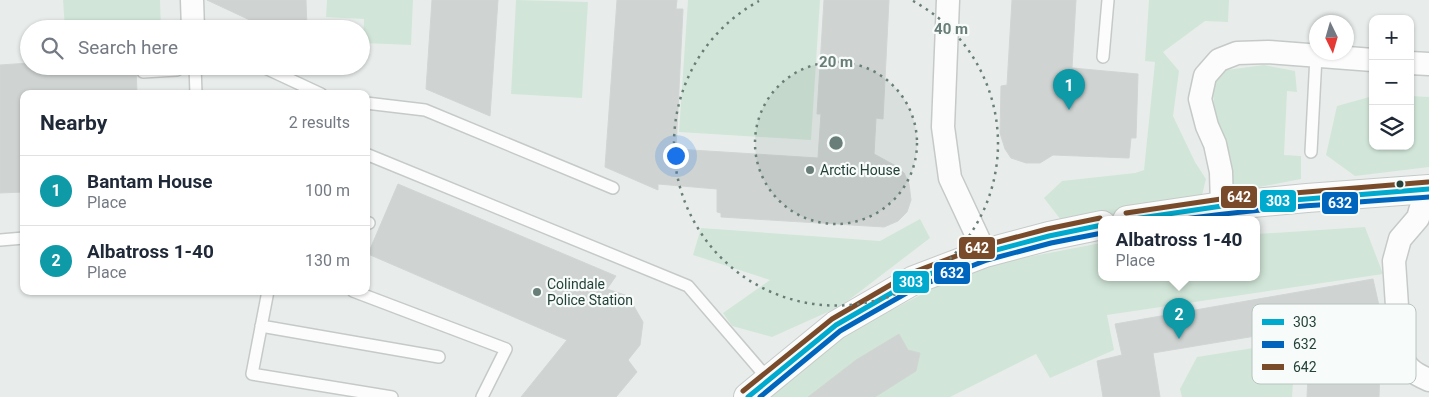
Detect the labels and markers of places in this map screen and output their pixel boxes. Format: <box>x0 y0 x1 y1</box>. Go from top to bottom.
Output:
pin: 1 <box>1053 69 1085 110</box>
centre of rings <box>827 134 845 152</box>
place label: Arctic House <box>820 162 900 178</box>
marker: Arctic House <box>804 164 816 176</box>
unlabelled marker <box>1395 179 1405 189</box>
place label: Colindale Police Station <box>547 276 633 308</box>
marker: Colindale Police Station <box>531 286 543 298</box>
pin: 2 <box>1163 298 1195 339</box>

